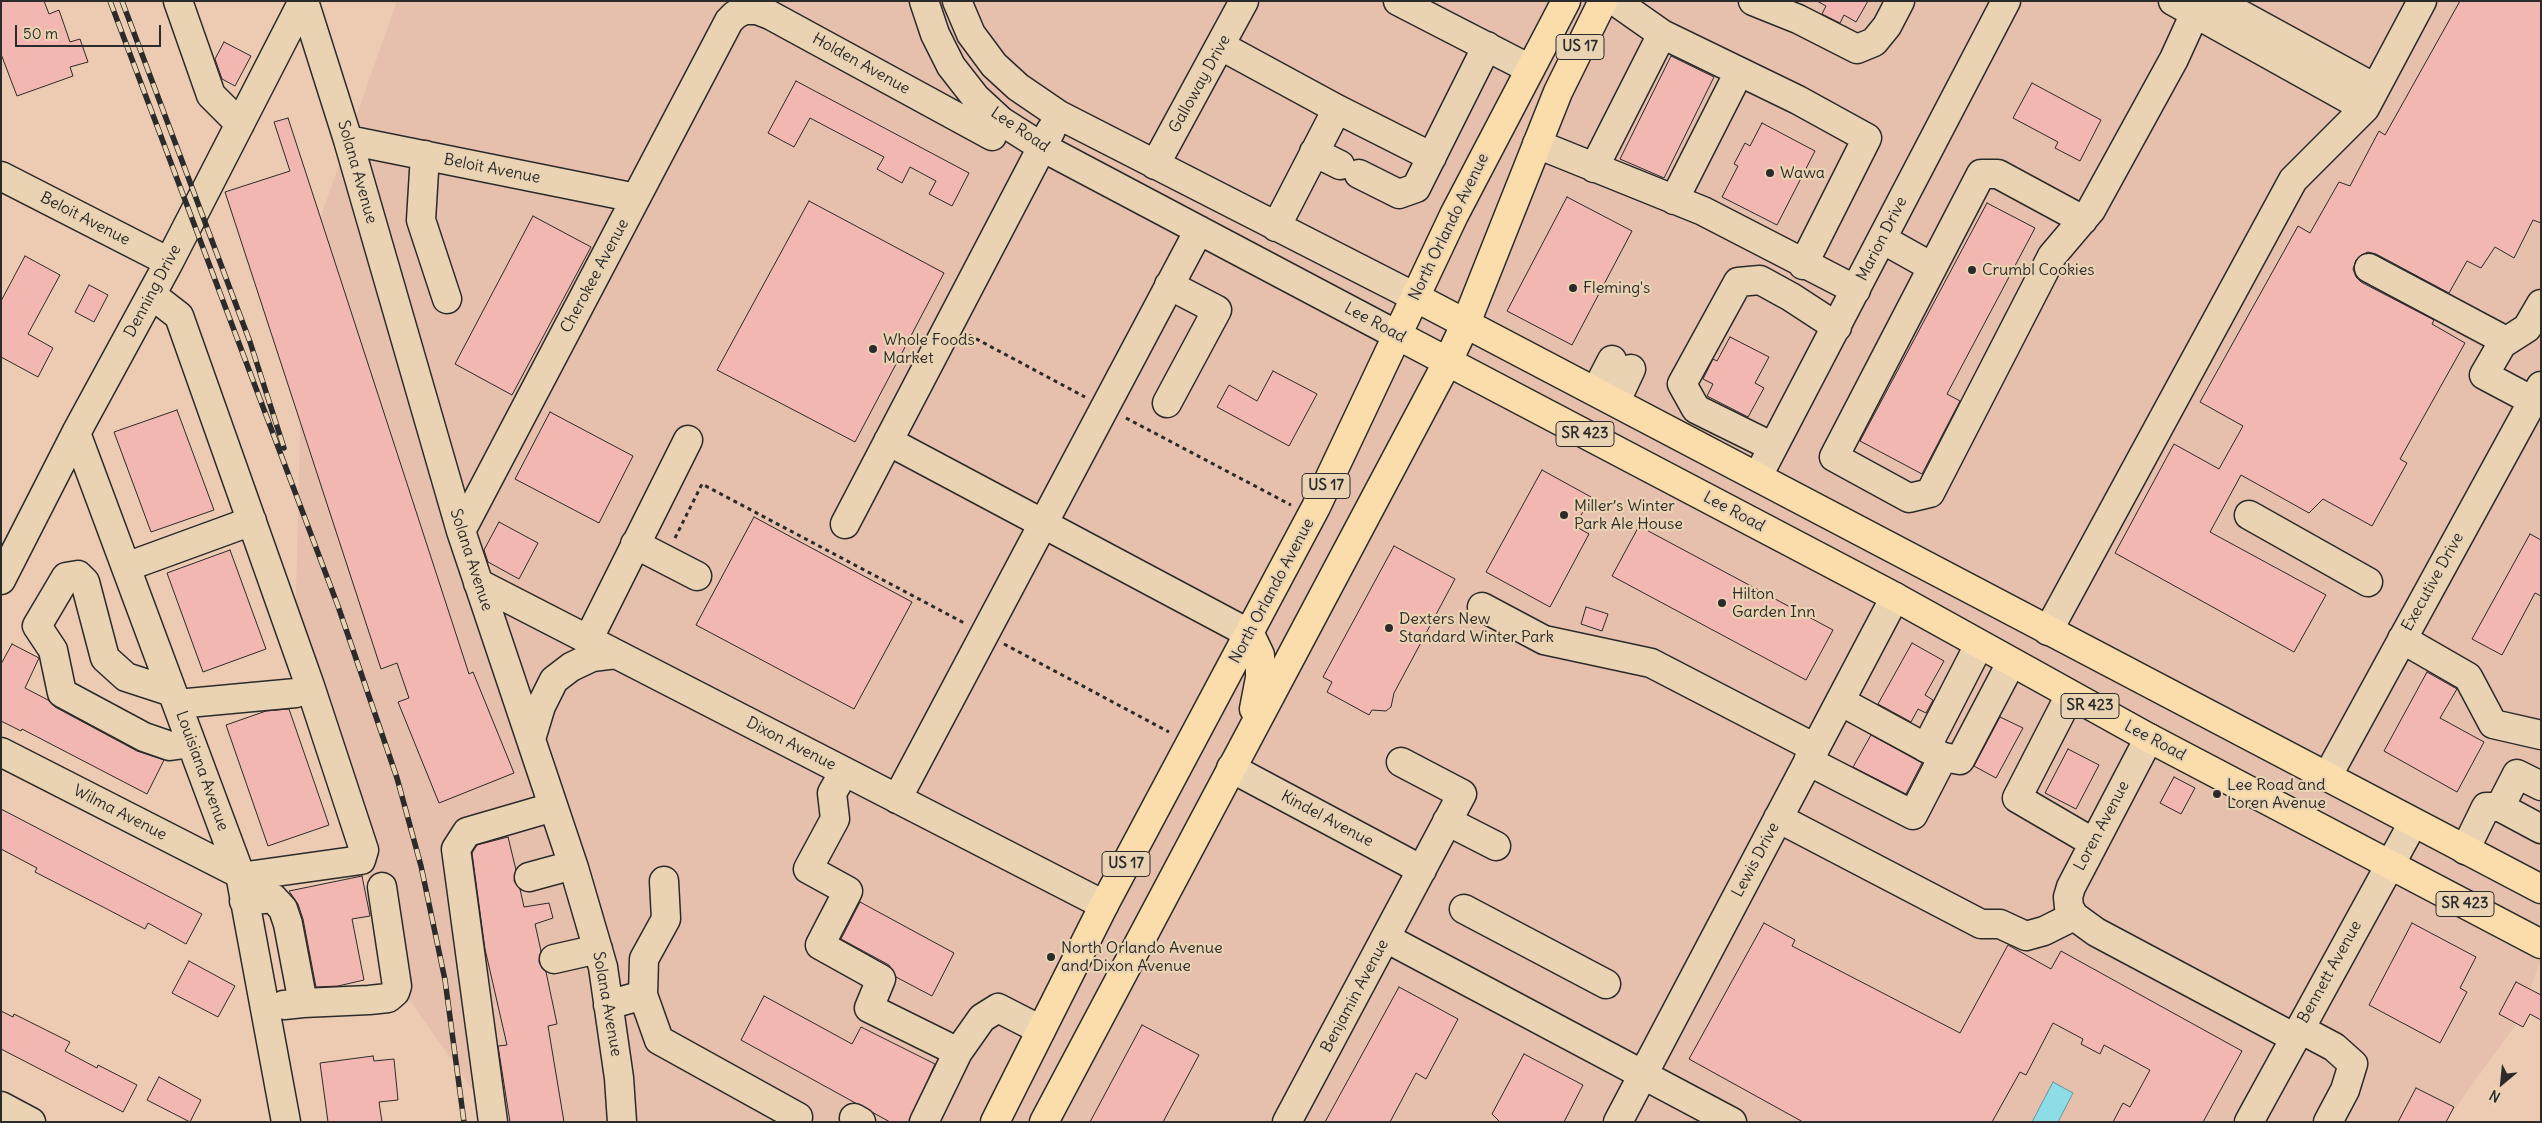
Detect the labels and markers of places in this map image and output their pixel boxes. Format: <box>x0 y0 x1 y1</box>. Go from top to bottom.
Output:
place label: Wawa <box>1780 163 1825 183</box>
marker: Wawa <box>1764 167 1776 179</box>
place label: Crumbl Cookies <box>1982 260 2095 280</box>
marker: Crumbl Cookies <box>1966 264 1978 276</box>
place label: Fleming's <box>1583 278 1650 298</box>
marker: Fleming's <box>1567 282 1579 294</box>
place label: Whole Foods Market <box>883 330 975 368</box>
marker: Whole Foods Market <box>867 343 879 355</box>
place label: Miller’s Winter Park Ale House <box>1574 496 1683 534</box>
marker: Miller’s Winter Park Ale House <box>1558 509 1570 521</box>
place label: Hilton Garden Inn <box>1732 584 1815 622</box>
marker: Hilton Garden Inn <box>1716 597 1728 609</box>
place label: Dexters New Standard Winter Park <box>1399 609 1554 647</box>
marker: Dexters New Standard Winter Park <box>1383 622 1395 634</box>
place label: Lee Road and Loren Avenue <box>2227 775 2326 813</box>
marker: Lee Road and Loren Avenue <box>2211 788 2223 800</box>
place label: North Orlando Avenue and Dixon Avenue <box>1061 938 1223 976</box>
marker: North Orlando Avenue and Dixon Avenue <box>1045 951 1057 963</box>

